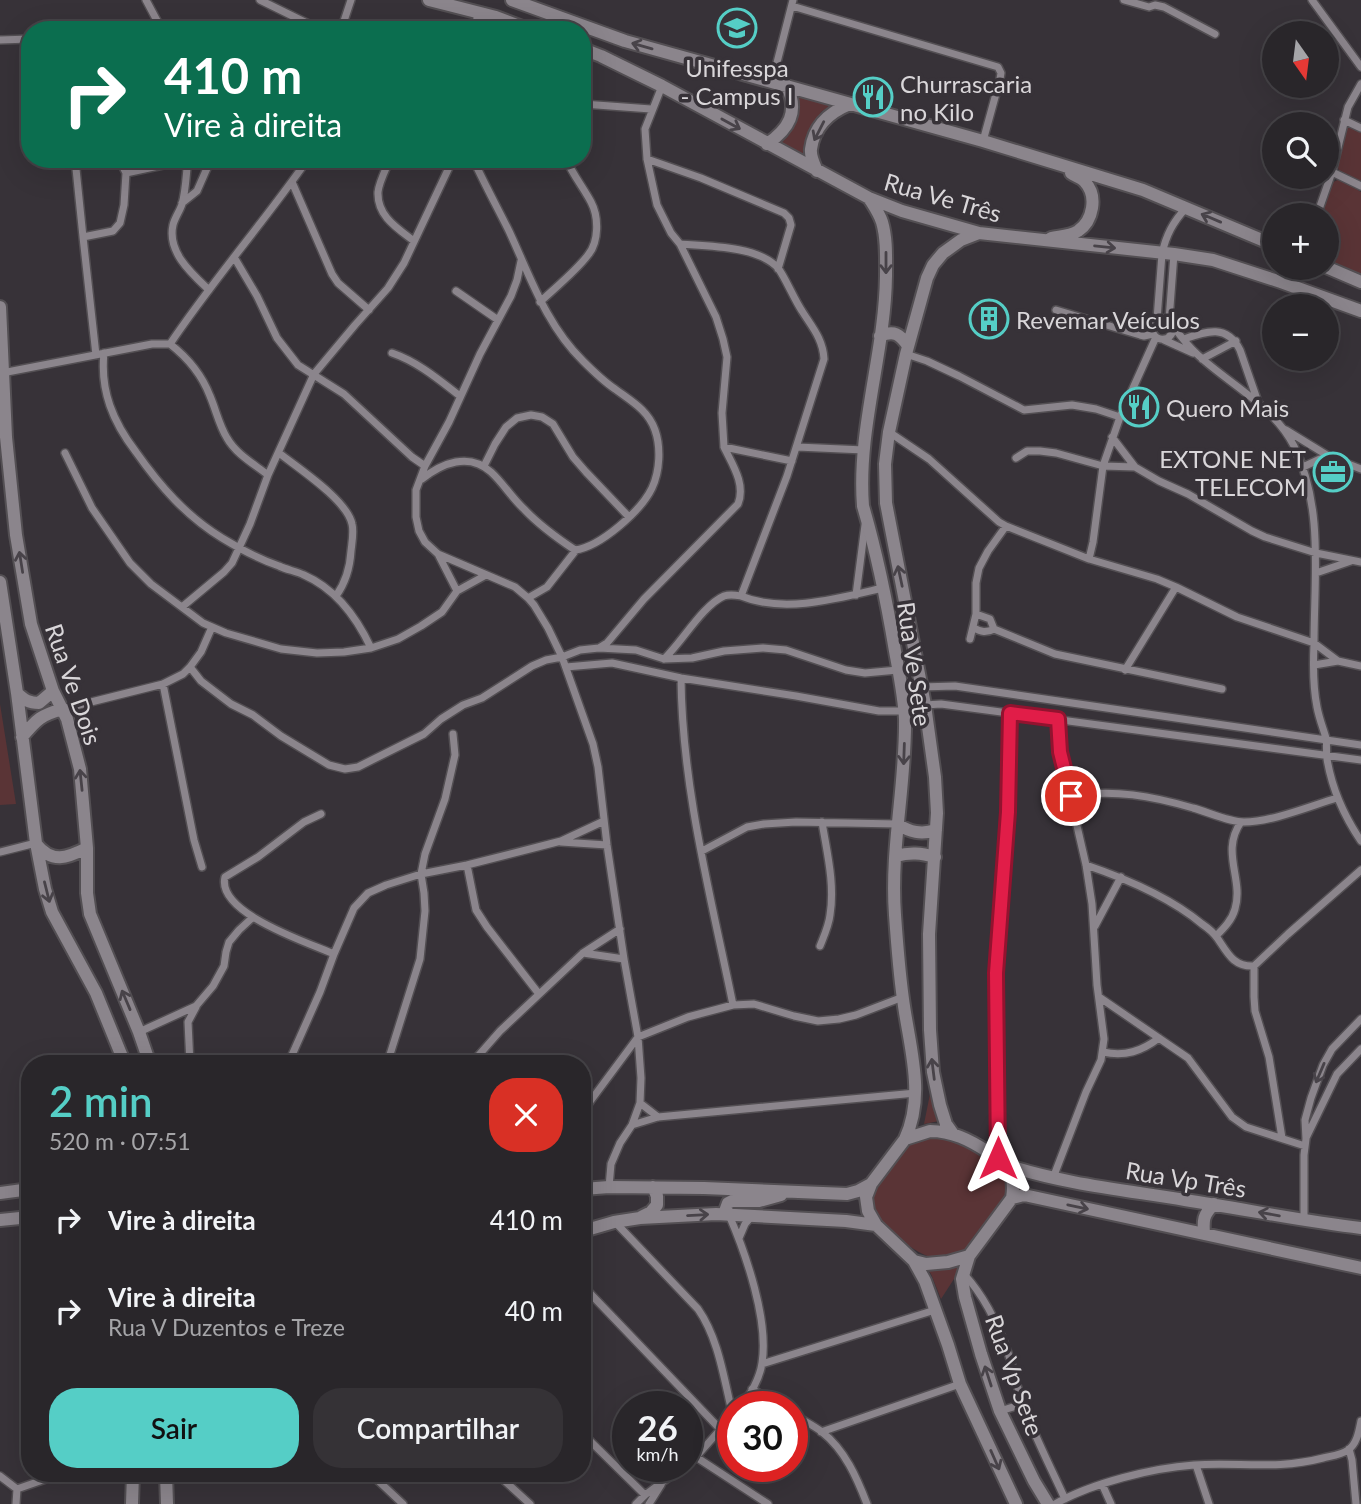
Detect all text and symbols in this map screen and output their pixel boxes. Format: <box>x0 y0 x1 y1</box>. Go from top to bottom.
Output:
school or university icon: Unifesspa - Campus I <box>716 7 758 49</box>
north arrow <box>1262 21 1339 98</box>
map controls <box>1262 21 1339 371</box>
one-way arrow <box>631 38 653 51</box>
text: 410 m <box>164 46 302 104</box>
icon: right <box>49 49 140 140</box>
place label: Unifesspa - Campus I <box>681 53 793 110</box>
place label: Churrascaria no Kilo <box>900 69 1032 126</box>
restaurant icon: Churrascaria no Kilo <box>852 76 894 118</box>
text: Vire à direita <box>164 105 342 144</box>
button: search <box>1262 112 1339 189</box>
one-way arrow <box>720 118 741 131</box>
one-way arrow <box>812 120 825 141</box>
street label: Rua Ve Três <box>881 166 1005 228</box>
button: + <box>1262 203 1339 280</box>
one-way arrow <box>1201 211 1223 224</box>
one-way arrow <box>1093 241 1116 254</box>
one-way arrow <box>879 251 893 274</box>
button: − <box>1262 294 1339 371</box>
building icon: Revemar Veículos <box>968 298 1010 340</box>
place label: Revemar Veículos <box>1016 305 1200 334</box>
restaurant icon: Quero Mais <box>1118 386 1160 428</box>
place label: Quero Mais <box>1166 393 1289 422</box>
place label: EXTONE NET TELECOM <box>1159 444 1306 501</box>
office icon: EXTONE NET TELECOM <box>1312 451 1354 493</box>
one-way arrow <box>14 551 27 574</box>
one-way arrow <box>892 565 906 588</box>
street label: Rua Ve Sete <box>892 600 938 728</box>
street label: Rua Ve Dois <box>40 620 108 748</box>
one-way arrow <box>897 742 911 765</box>
pin <box>1041 766 1101 826</box>
one-way arrow <box>74 770 87 792</box>
icon: arrive <box>1052 777 1090 815</box>
one-way arrow <box>41 880 54 903</box>
one-way arrow <box>119 990 132 1012</box>
one-way arrow <box>927 1058 940 1081</box>
one-way arrow <box>1313 1062 1326 1083</box>
text: 2 min <box>49 1076 153 1126</box>
button: close <box>489 1078 563 1152</box>
position arrow <box>961 1121 1035 1195</box>
text: 520 m · 07:51 <box>49 1127 191 1155</box>
street label: Rua Vp Três <box>1124 1155 1248 1203</box>
icon: right <box>49 1201 87 1239</box>
one-way arrow <box>1066 1201 1089 1214</box>
text: Vire à direita <box>108 1204 256 1236</box>
text: 410 m <box>490 1204 563 1236</box>
one-way arrow <box>1258 1207 1281 1221</box>
one-way arrow <box>687 1208 710 1221</box>
text: Vire à direita <box>108 1281 256 1313</box>
icon: right <box>49 1292 87 1330</box>
text: 40 m <box>505 1295 563 1327</box>
street label: Rua Vp Sete <box>980 1311 1050 1439</box>
text: Rua V Duzentos e Treze <box>108 1313 345 1341</box>
one-way arrow <box>981 1365 993 1387</box>
button: Sair <box>49 1388 299 1468</box>
button: Compartilhar <box>313 1388 563 1468</box>
speed limit sign: 30 <box>717 1391 808 1482</box>
text: 26 <box>637 1406 678 1448</box>
text: km/h <box>636 1443 679 1465</box>
one-way arrow <box>989 1448 1002 1470</box>

